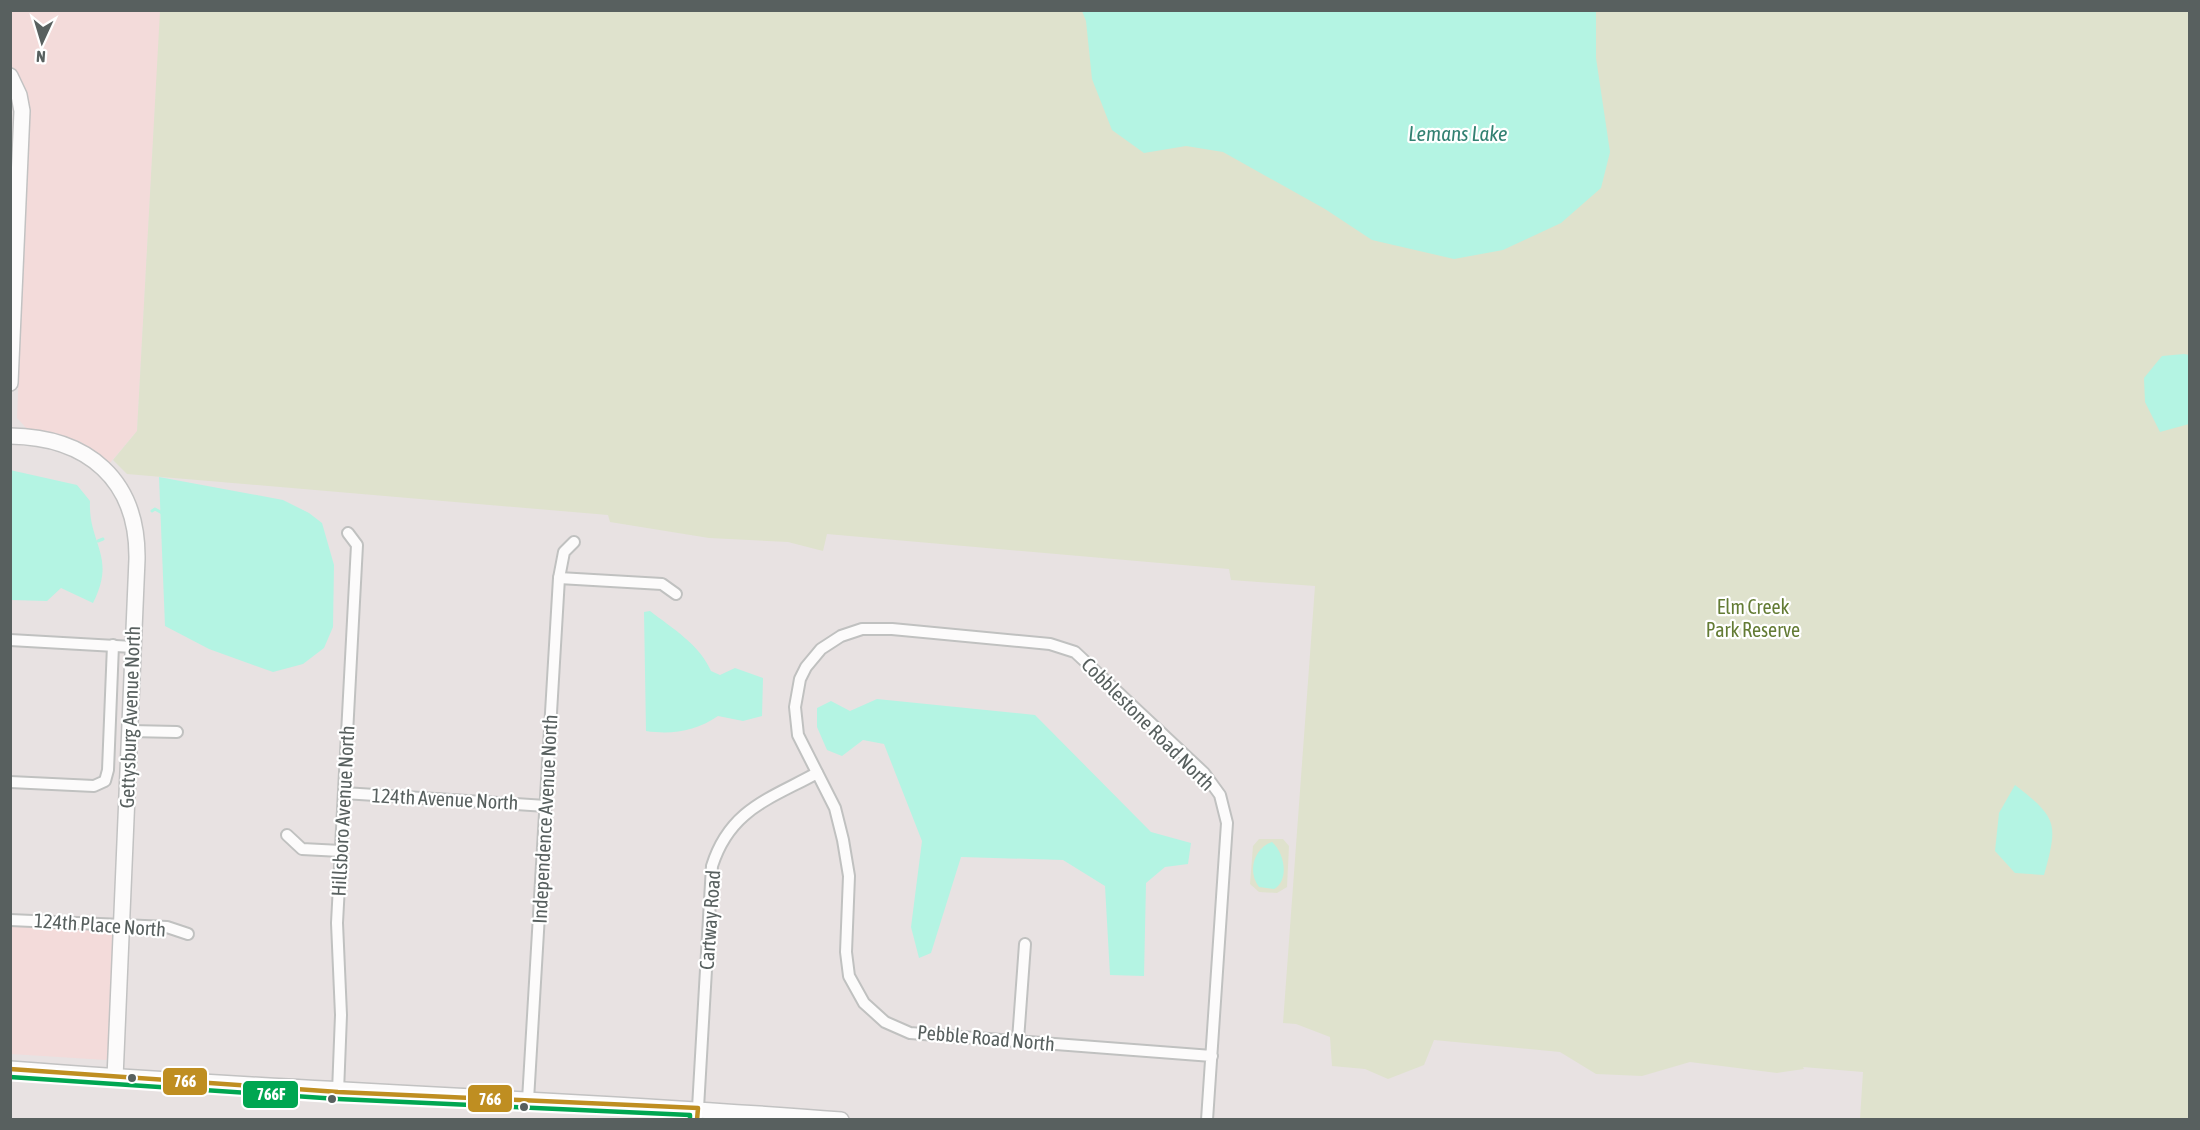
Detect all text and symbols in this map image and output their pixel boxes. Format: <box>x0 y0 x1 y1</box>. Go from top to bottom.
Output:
north arrow <box>12 12 72 72</box>
text: N <box>36 48 46 66</box>
water label: Lemans Lake <box>1408 121 1508 145</box>
park label: Elm Creek Park Reserve <box>1706 595 1800 641</box>
street label: Gettysburg Avenue North <box>115 625 144 809</box>
street label: Cobblestone Road North <box>1077 652 1220 795</box>
street label: Independence Avenue North <box>528 714 561 924</box>
street label: Hillsboro Avenue North <box>327 725 358 897</box>
street label: 124th Avenue North <box>371 783 519 814</box>
street label: Cartway Road <box>695 869 724 971</box>
street label: 124th Place North <box>33 908 167 941</box>
street label: Pebble Road North <box>916 1020 1056 1055</box>
line badge: 766 <box>162 1067 208 1096</box>
unlabelled marker <box>126 1072 138 1084</box>
text: 766 <box>174 1072 197 1090</box>
line badge: 766F <box>242 1080 299 1109</box>
line badge: 766 <box>467 1084 513 1113</box>
text: 766F <box>256 1085 286 1103</box>
text: 766 <box>479 1090 502 1108</box>
unlabelled marker <box>326 1093 338 1105</box>
unlabelled marker <box>518 1101 530 1113</box>

